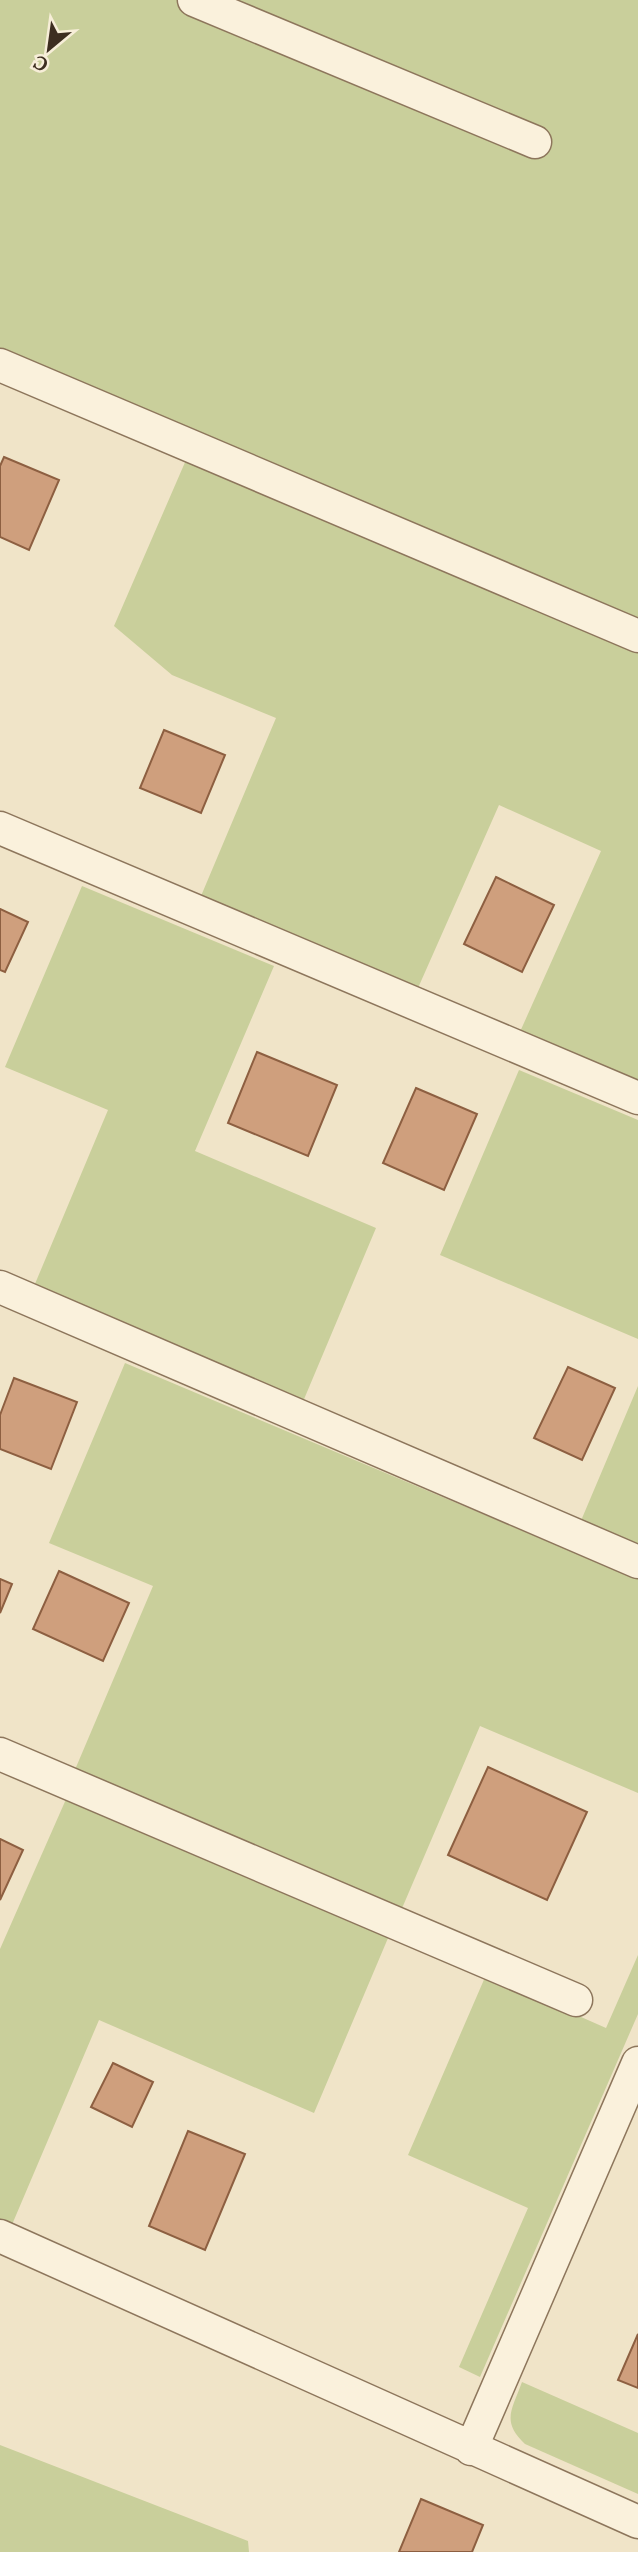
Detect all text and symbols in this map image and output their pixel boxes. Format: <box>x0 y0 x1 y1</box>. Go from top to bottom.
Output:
north arrow <box>14 14 84 84</box>
text: С <box>29 50 52 78</box>

